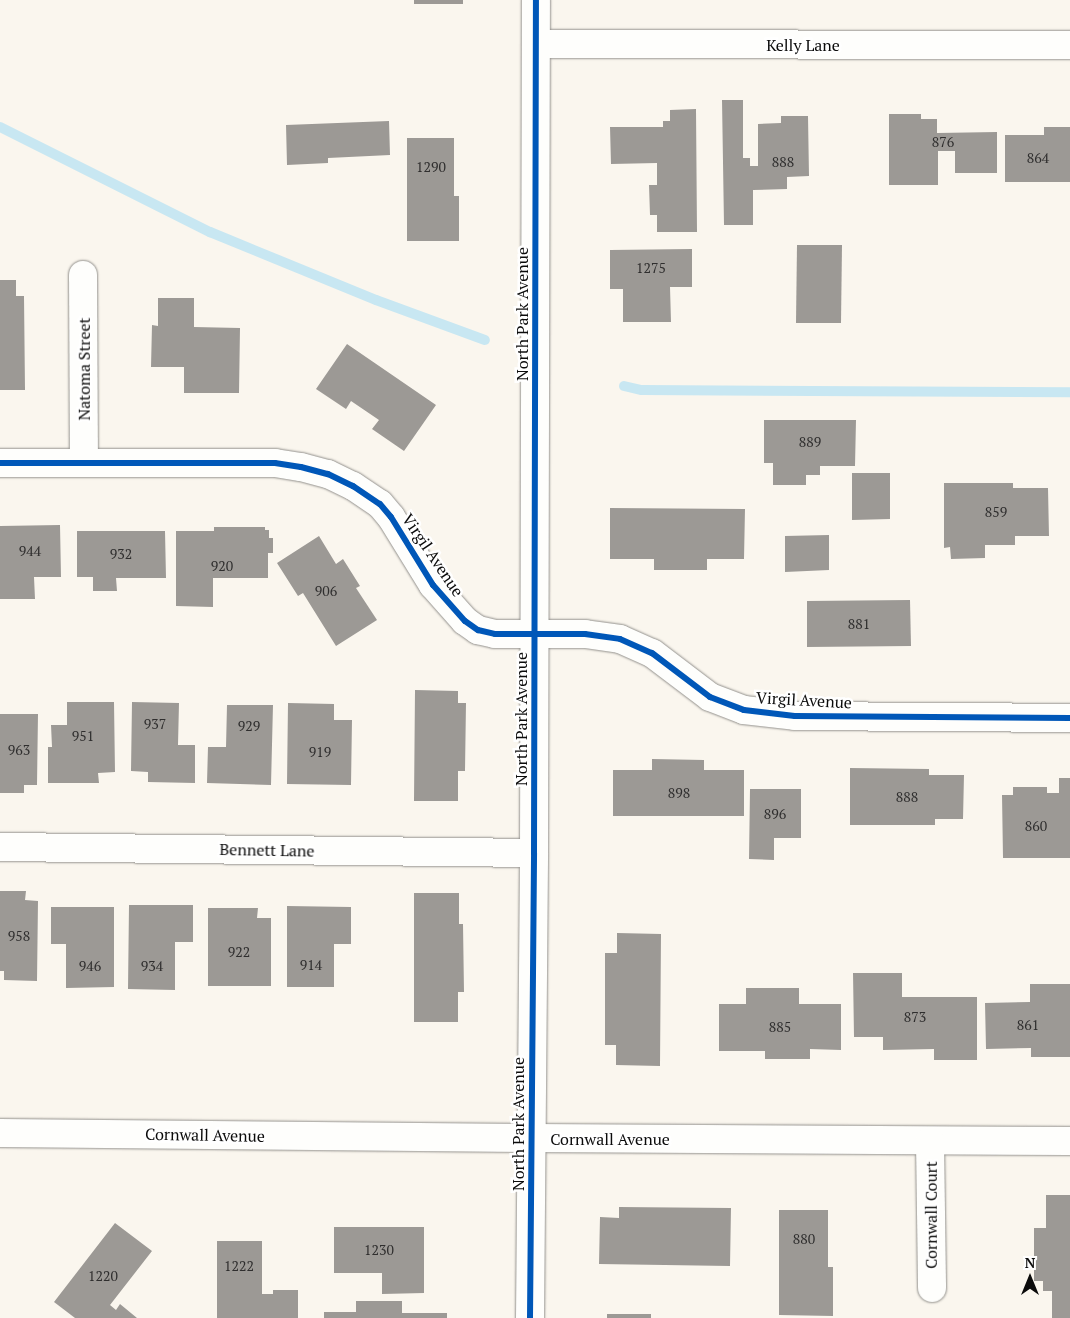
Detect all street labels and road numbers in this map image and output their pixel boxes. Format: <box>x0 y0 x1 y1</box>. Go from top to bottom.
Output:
street label: Kelly Lane <box>766 35 840 55</box>
street label: North Park Avenue <box>512 247 532 381</box>
street label: Natoma Street <box>74 317 94 421</box>
street label: Virgil Avenue <box>398 510 468 600</box>
street label: North Park Avenue <box>511 652 531 786</box>
street label: Virgil Avenue <box>755 688 853 712</box>
street label: Bennett Lane <box>219 840 315 860</box>
street label: North Park Avenue <box>508 1057 528 1191</box>
street label: Cornwall Avenue <box>145 1124 265 1146</box>
street label: Cornwall Avenue <box>550 1129 670 1149</box>
street label: Cornwall Court <box>921 1161 941 1269</box>

